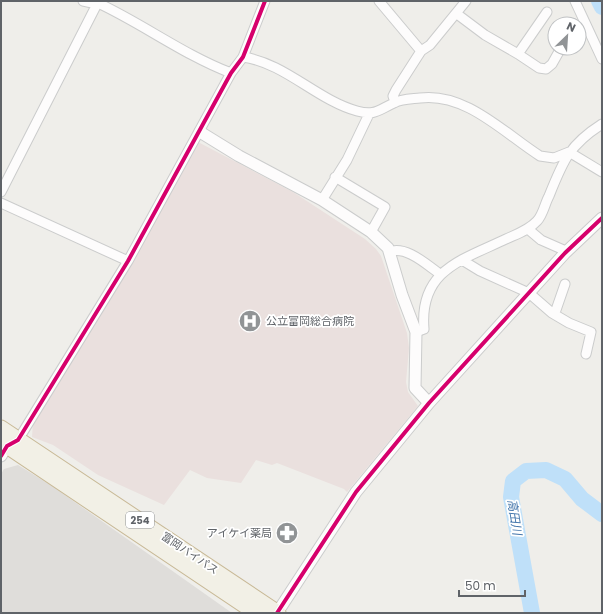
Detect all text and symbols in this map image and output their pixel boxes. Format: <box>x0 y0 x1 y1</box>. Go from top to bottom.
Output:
north arrow <box>547 16 587 56</box>
text: N <box>564 18 578 36</box>
hospital icon: 公立富岡総合病院 <box>237 308 263 334</box>
place label: 公立富岡総合病院 <box>266 313 354 329</box>
water label: 高田川 <box>504 498 527 538</box>
road number: 254 <box>126 512 154 528</box>
pharmacy icon: アイケイ薬局 <box>274 520 300 546</box>
place label: アイケイ薬局 <box>207 525 272 541</box>
street label: 富岡バイパス <box>158 528 222 578</box>
scale bar <box>459 572 525 598</box>
text: 50 m <box>465 577 496 594</box>

